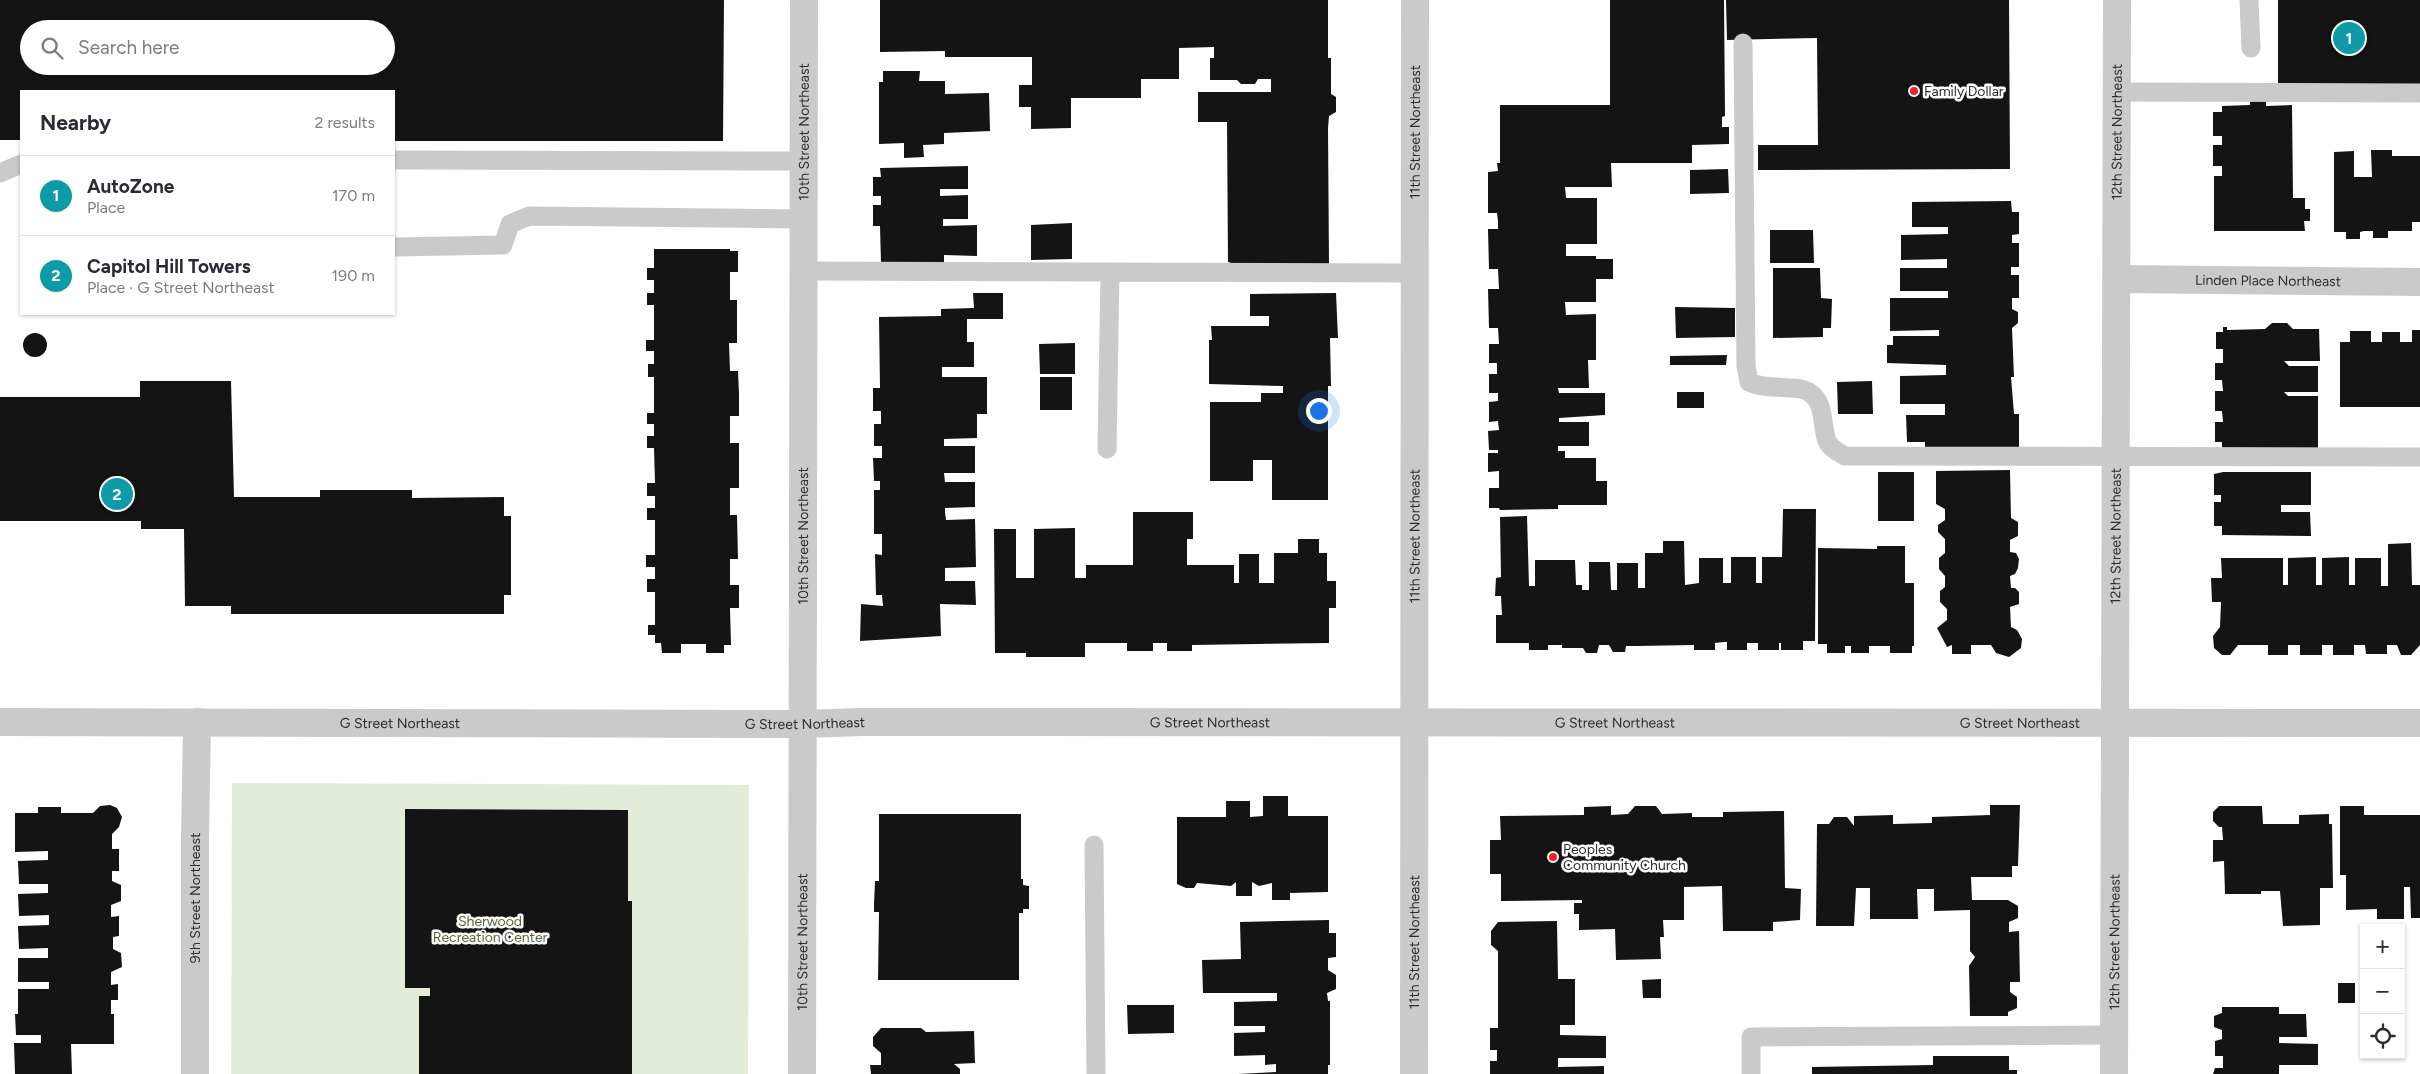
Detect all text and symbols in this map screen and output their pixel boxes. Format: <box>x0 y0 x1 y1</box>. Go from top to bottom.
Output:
pin: 1 <box>2333 19 2365 57</box>
search box <box>20 20 395 75</box>
icon: search <box>38 34 66 62</box>
text: Search here <box>78 36 180 59</box>
street label: 10th Street Northeast <box>795 63 812 201</box>
street label: 12th Street Northeast <box>2108 64 2125 200</box>
street label: 11th Street Northeast <box>1406 65 1423 199</box>
place label: Family Dollar <box>1924 83 2004 100</box>
marker: Family Dollar <box>1908 85 1920 97</box>
text: Nearby <box>40 110 111 135</box>
text: 2 results <box>315 113 375 132</box>
text: AutoZone <box>87 175 174 198</box>
text: 1 <box>53 186 59 205</box>
text: 170 m <box>332 186 375 205</box>
text: Place <box>87 198 125 217</box>
text: Capitol Hill Towers <box>87 255 251 278</box>
text: 2 <box>51 266 61 285</box>
text: 190 m <box>332 266 375 285</box>
street label: Linden Place Northeast <box>2195 271 2341 290</box>
text: Place · G Street Northeast <box>87 278 275 297</box>
your location <box>1306 398 1332 424</box>
street label: 10th Street Northeast <box>794 467 812 605</box>
street label: 12th Street Northeast <box>2107 468 2124 604</box>
street label: 11th Street Northeast <box>1406 469 1423 603</box>
pin: 2 <box>101 475 133 513</box>
street label: G Street Northeast <box>745 713 865 733</box>
street label: G Street Northeast <box>340 714 460 732</box>
street label: G Street Northeast <box>1150 714 1270 731</box>
street label: G Street Northeast <box>1555 714 1675 731</box>
street label: G Street Northeast <box>1960 714 2080 731</box>
street label: 9th Street Northeast <box>187 833 204 963</box>
place label: Peoples Community Church <box>1563 841 1686 874</box>
marker: Peoples Community Church <box>1547 851 1559 863</box>
street label: 10th Street Northeast <box>794 873 811 1011</box>
street label: 12th Street Northeast <box>2106 874 2123 1010</box>
street label: 11th Street Northeast <box>1406 875 1423 1009</box>
park label: Sherwood Recreation Center <box>433 913 548 946</box>
map controls <box>2360 924 2405 1059</box>
button: + <box>2360 924 2405 969</box>
button: − <box>2360 969 2405 1014</box>
button: locate <box>2360 1014 2405 1059</box>

